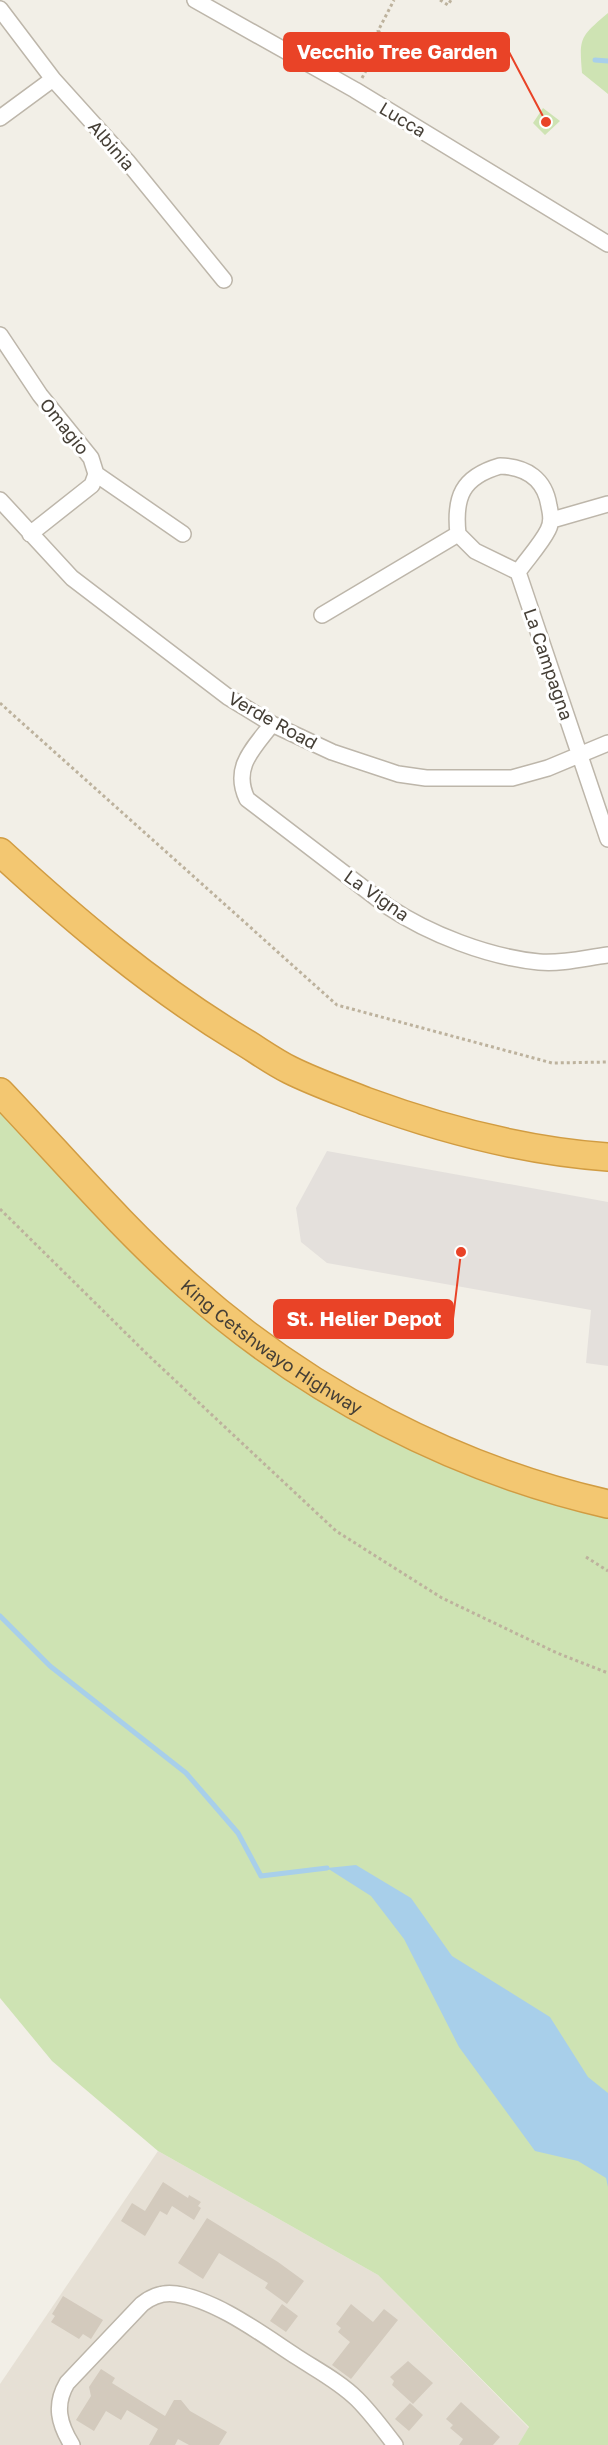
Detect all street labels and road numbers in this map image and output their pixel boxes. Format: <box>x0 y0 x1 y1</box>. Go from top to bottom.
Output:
street label: Lucca <box>376 97 430 141</box>
street label: Albinia <box>84 115 140 175</box>
street label: Omagio <box>36 393 94 459</box>
street label: La Campagna <box>520 605 578 723</box>
street label: Verde Road <box>225 687 321 753</box>
street label: La Vigna <box>340 865 414 925</box>
street label: King Cetshwayo Highway <box>177 1274 366 1419</box>

